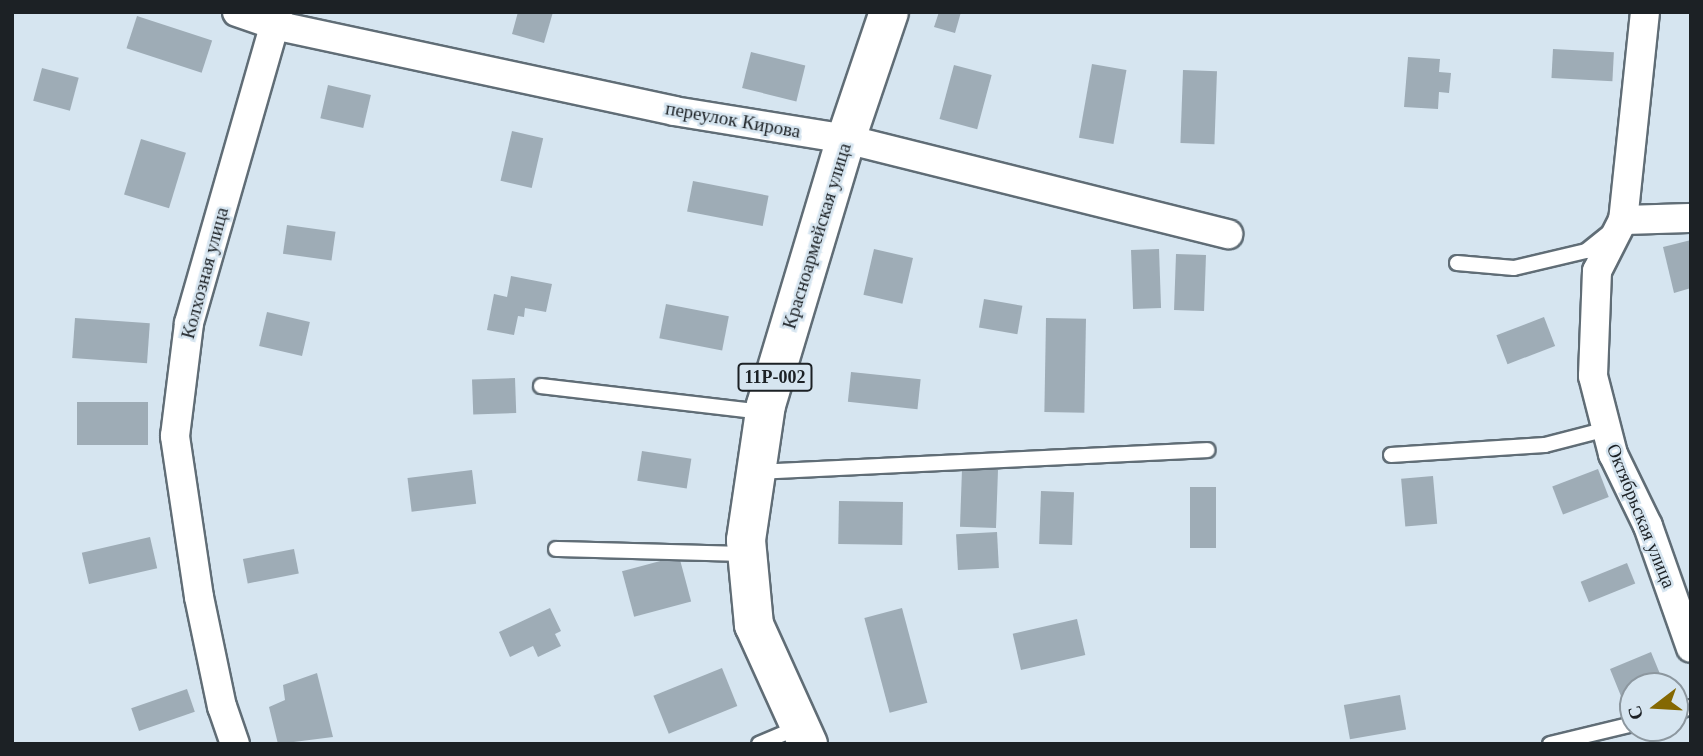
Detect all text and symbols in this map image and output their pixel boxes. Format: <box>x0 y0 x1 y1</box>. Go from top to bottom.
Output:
street label: переулок Кирова <box>664 97 802 143</box>
street label: Красноармейская улица <box>778 140 856 332</box>
street label: Колхозная улица <box>176 205 234 341</box>
road number: 11Р-002 <box>736 362 814 391</box>
street label: Октябрьская улица <box>1602 441 1680 591</box>
north arrow <box>1619 672 1689 742</box>
text: С <box>1623 703 1647 722</box>

